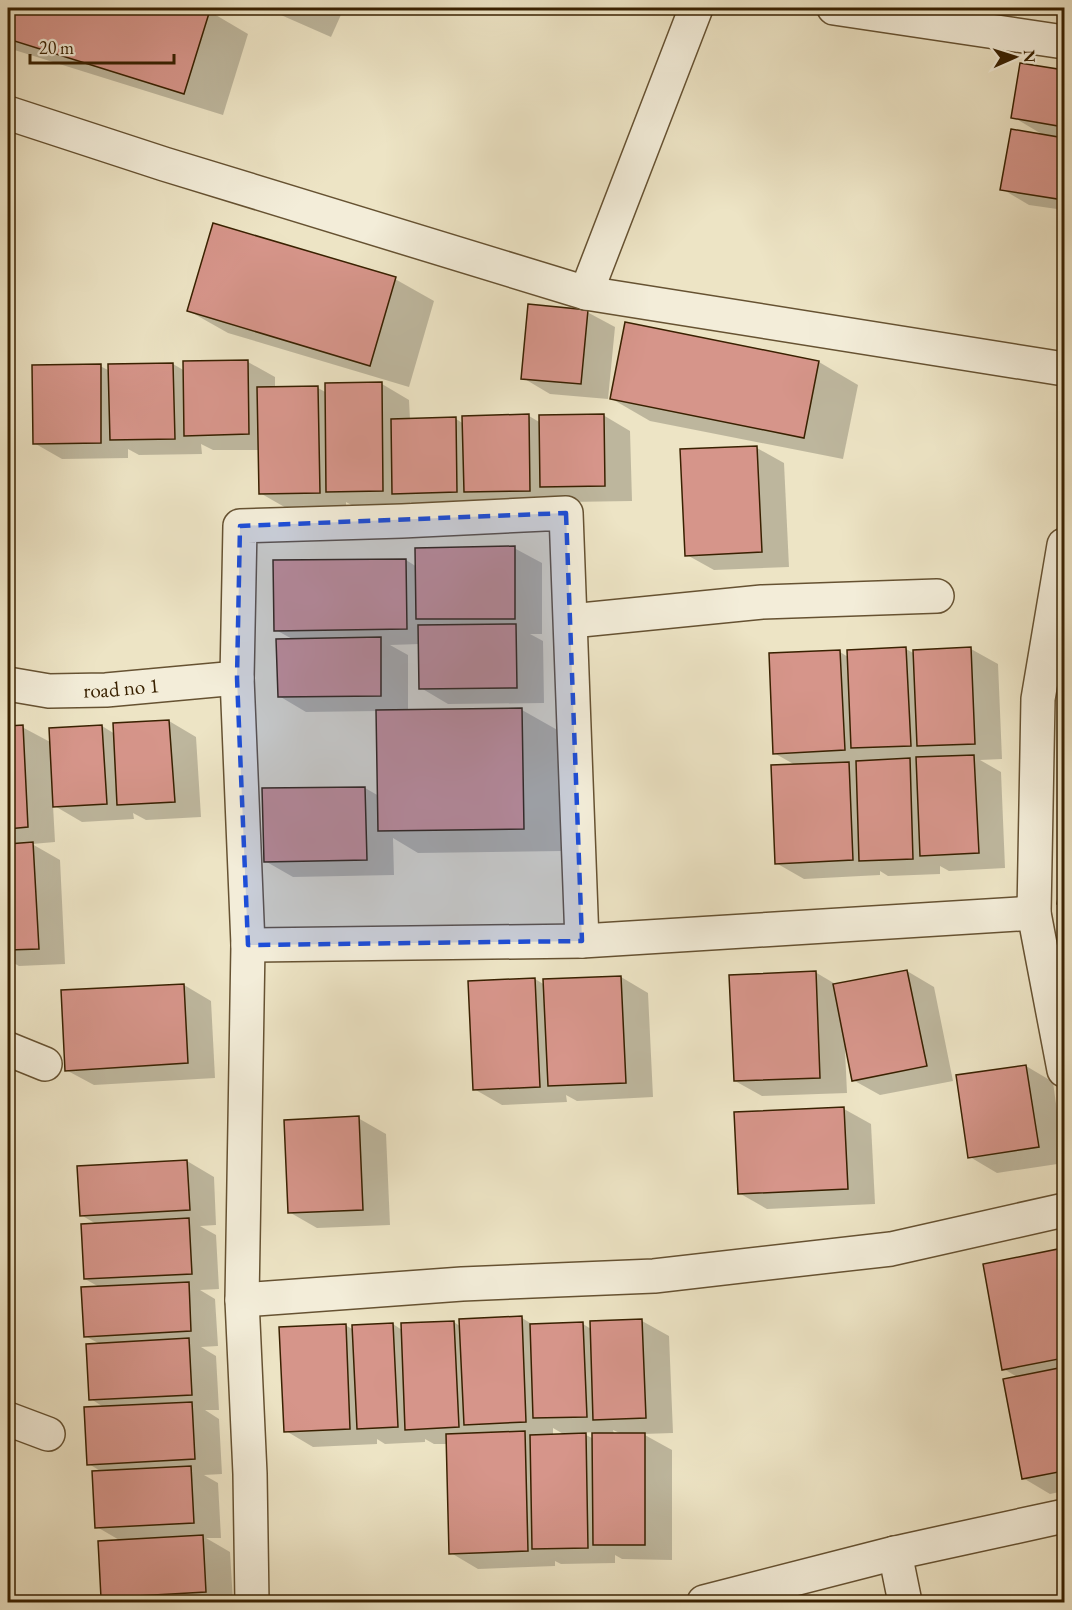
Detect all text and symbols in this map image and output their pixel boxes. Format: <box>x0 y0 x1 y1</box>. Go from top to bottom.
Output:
scale bar <box>30 27 174 65</box>
north arrow <box>985 27 1045 87</box>
text: 20 m <box>39 36 74 59</box>
text: N <box>1019 49 1040 63</box>
street label: road no 1 <box>83 671 160 703</box>

